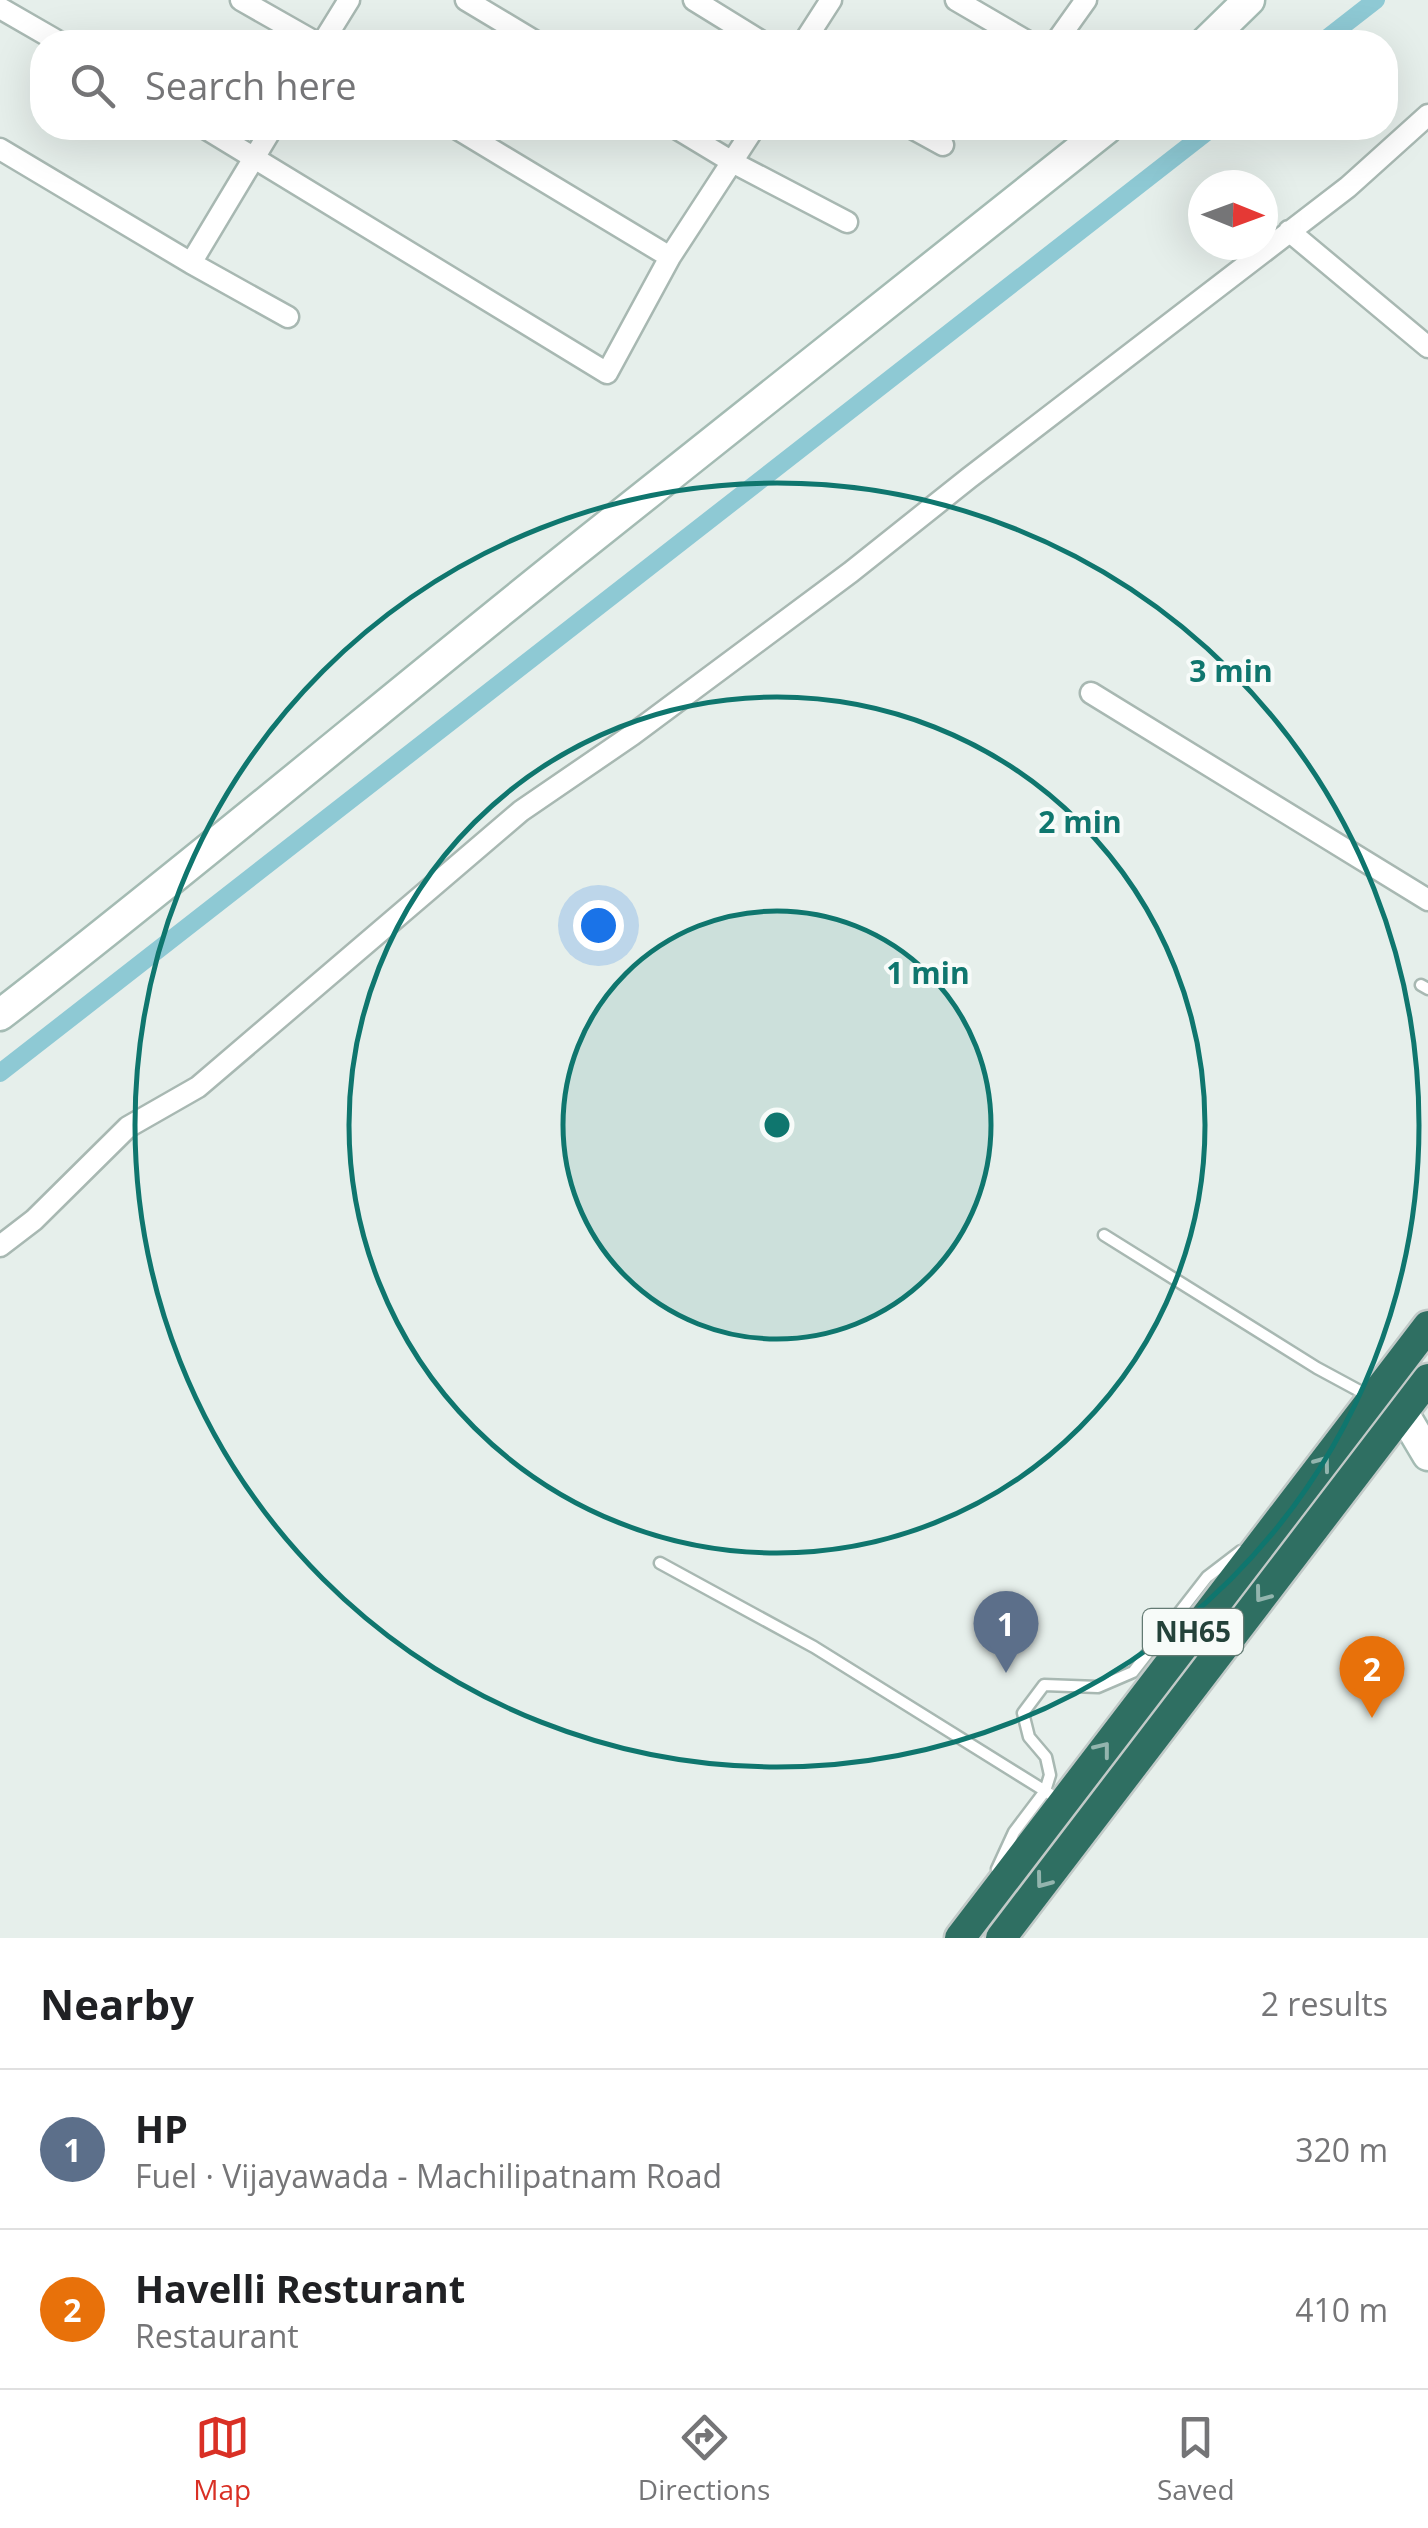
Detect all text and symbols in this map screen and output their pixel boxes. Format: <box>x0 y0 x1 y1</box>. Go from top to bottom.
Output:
search box <box>30 30 1398 140</box>
icon: search <box>65 58 120 113</box>
text: Search here <box>145 59 357 111</box>
north arrow <box>1188 170 1278 260</box>
text: 3 min <box>1189 650 1273 691</box>
text: 2 min <box>1038 801 1122 842</box>
your location <box>573 900 624 951</box>
text: 1 min <box>886 952 970 993</box>
centre of rings <box>759 1107 795 1143</box>
one-way arrow <box>1311 1457 1328 1475</box>
one-way arrow <box>1256 1584 1273 1602</box>
pin: 1 <box>974 1590 1038 1673</box>
road number: NH65 <box>1143 1609 1243 1655</box>
pin: 2 <box>1340 1636 1404 1718</box>
one-way arrow <box>1091 1742 1109 1760</box>
one-way arrow <box>1038 1870 1055 1888</box>
text: Nearby <box>40 1975 194 2032</box>
text: 2 results <box>1261 1982 1388 2025</box>
text: HP <box>135 2102 188 2154</box>
text: 1 <box>63 2128 82 2171</box>
text: 320 m <box>1295 2128 1388 2171</box>
text: Fuel · Vijayawada - Machilipatnam Road <box>135 2154 722 2197</box>
text: Havelli Resturant <box>135 2262 465 2314</box>
text: 2 <box>63 2288 82 2331</box>
text: 410 m <box>1295 2288 1388 2331</box>
text: Restaurant <box>135 2314 299 2357</box>
tab: Map <box>193 2410 251 2508</box>
tab: Directions <box>638 2410 770 2508</box>
tab: Saved <box>1157 2410 1235 2508</box>

